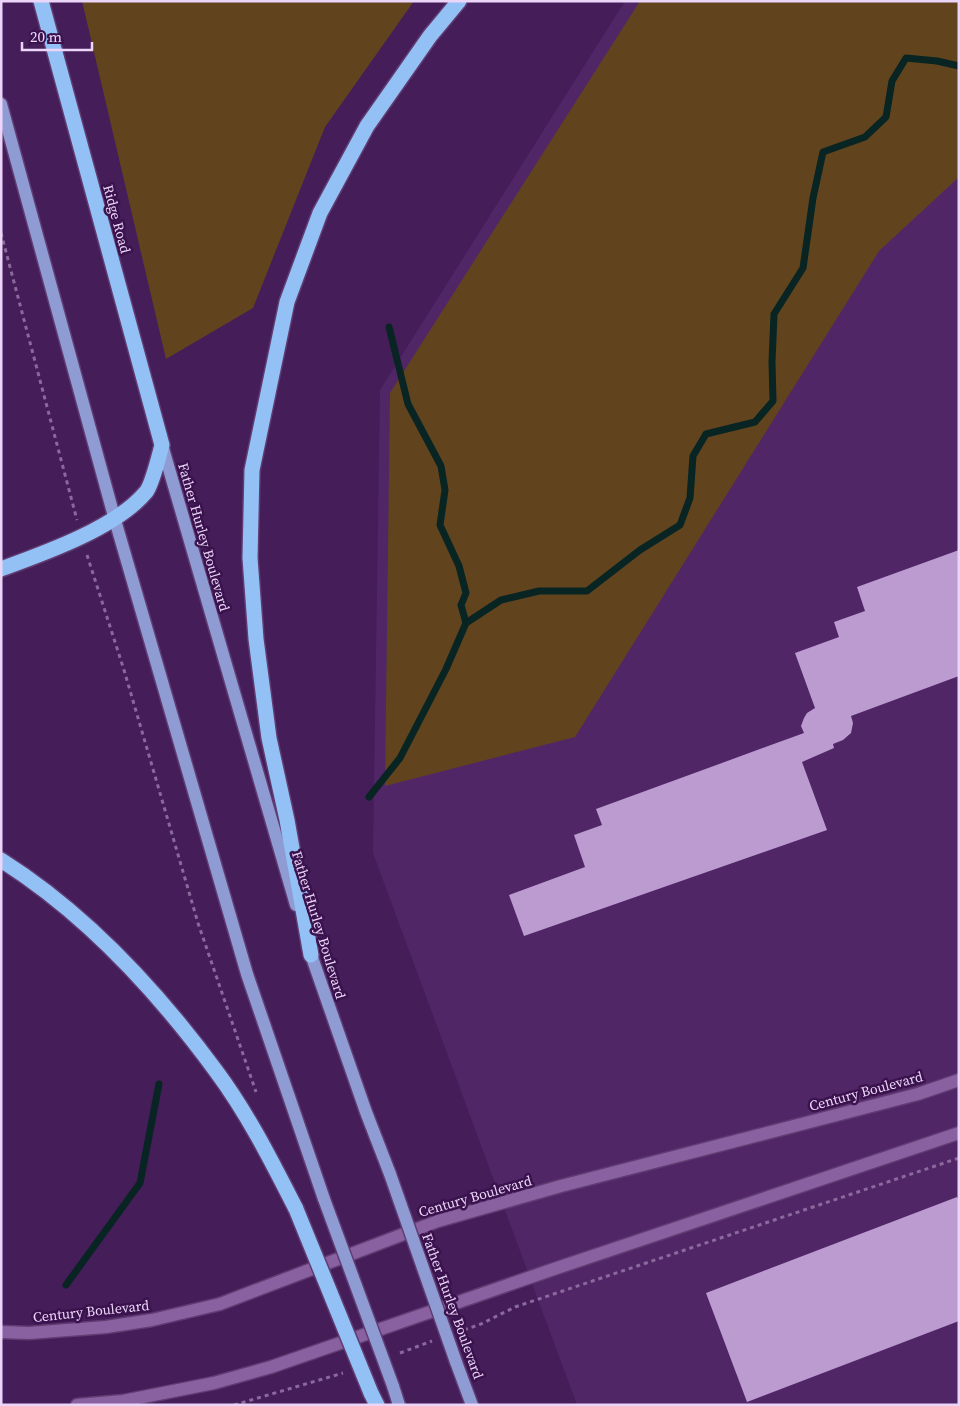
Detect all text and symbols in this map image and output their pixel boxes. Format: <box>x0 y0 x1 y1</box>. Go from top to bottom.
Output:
scale bar <box>22 20 92 52</box>
text: 20 m <box>30 26 62 47</box>
street label: Ridge Road <box>98 182 136 256</box>
street label: Father Hurley Boulevard <box>173 460 235 614</box>
street label: Father Hurley Boulevard <box>287 849 351 1001</box>
street label: Century Boulevard <box>807 1066 925 1116</box>
street label: Century Boulevard <box>416 1170 534 1222</box>
street label: Father Hurley Boulevard <box>417 1230 489 1382</box>
street label: Century Boulevard <box>32 1295 150 1327</box>

